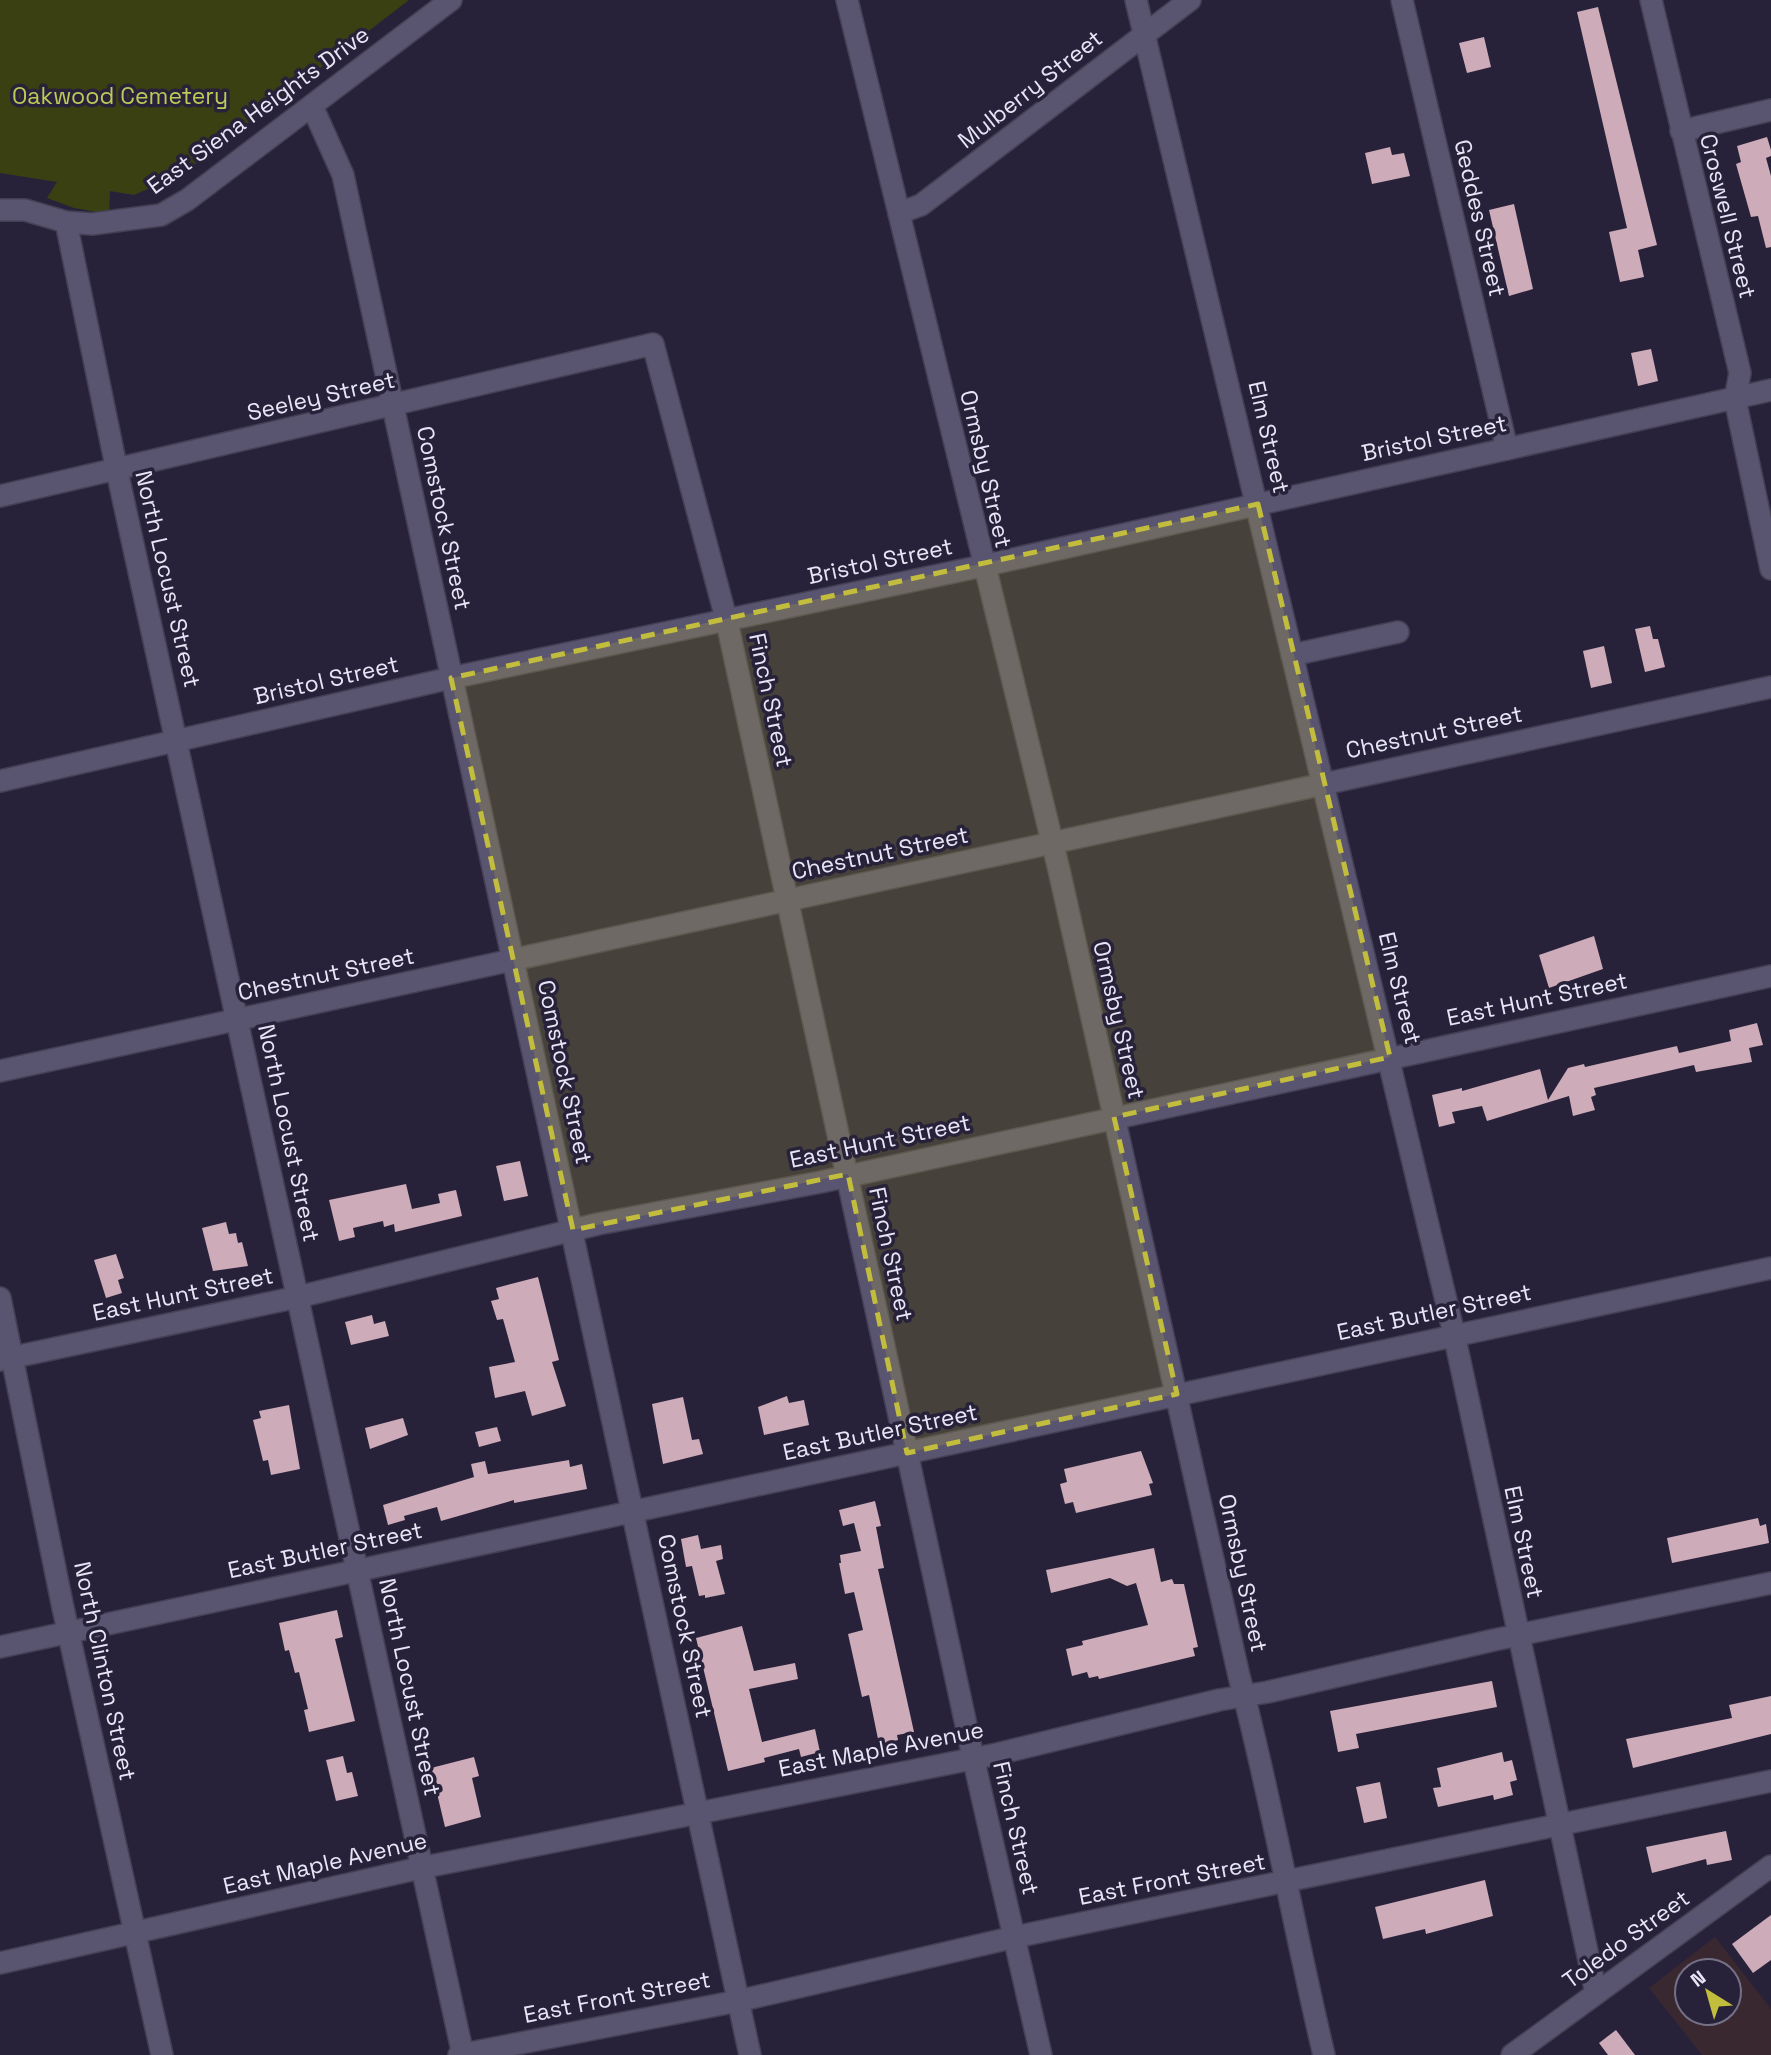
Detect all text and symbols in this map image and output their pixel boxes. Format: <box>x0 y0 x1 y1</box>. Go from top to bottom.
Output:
street label: East Siena Heights Drive <box>141 19 375 201</box>
street label: Mulberry Street <box>952 23 1108 155</box>
park label: Oakwood Cemetery <box>12 81 228 111</box>
street label: Croswell Street <box>1693 131 1763 301</box>
street label: Geddes Street <box>1447 137 1513 299</box>
street label: Seeley Street <box>244 364 398 428</box>
street label: Elm Street <box>1241 378 1297 496</box>
street label: Ormsby Street <box>953 387 1019 551</box>
street label: Bristol Street <box>1359 408 1509 468</box>
street label: Comstock Street <box>410 423 478 613</box>
street label: North Locust Street <box>128 468 208 690</box>
street label: Bristol Street <box>805 531 955 591</box>
street label: Finch Street <box>742 630 800 770</box>
street label: Bristol Street <box>251 649 401 711</box>
street label: Chestnut Street <box>1343 699 1525 765</box>
street label: Chestnut Street <box>789 820 971 886</box>
street label: Elm Street <box>1372 929 1428 1047</box>
street label: Ormsby Street <box>1086 938 1152 1102</box>
street label: Chestnut Street <box>235 941 417 1007</box>
street label: East Hunt Street <box>1444 965 1630 1033</box>
street label: Comstock Street <box>531 977 599 1167</box>
street label: North Locust Street <box>251 1021 327 1245</box>
street label: East Hunt Street <box>787 1107 973 1175</box>
street label: Finch Street <box>862 1184 920 1324</box>
street label: East Hunt Street <box>90 1260 276 1328</box>
street label: East Butler Street <box>1334 1277 1534 1347</box>
street label: East Butler Street <box>780 1397 980 1467</box>
street label: Elm Street <box>1497 1483 1551 1601</box>
street label: Ormsby Street <box>1212 1491 1274 1655</box>
street label: East Butler Street <box>225 1515 425 1585</box>
street label: Comstock Street <box>651 1531 719 1721</box>
street label: North Clinton Street <box>67 1559 143 1783</box>
street label: North Locust Street <box>372 1575 448 1799</box>
street label: East Maple Avenue <box>776 1714 986 1784</box>
street label: Finch Street <box>986 1758 1046 1898</box>
street label: East Maple Avenue <box>220 1825 430 1901</box>
street label: East Front Street <box>1076 1846 1268 1912</box>
street label: Toledo Street <box>1557 1883 1695 1995</box>
north arrow <box>1673 1957 1743 2027</box>
street label: East Front Street <box>521 1964 713 2030</box>
text: N <box>1685 1965 1711 1993</box>

